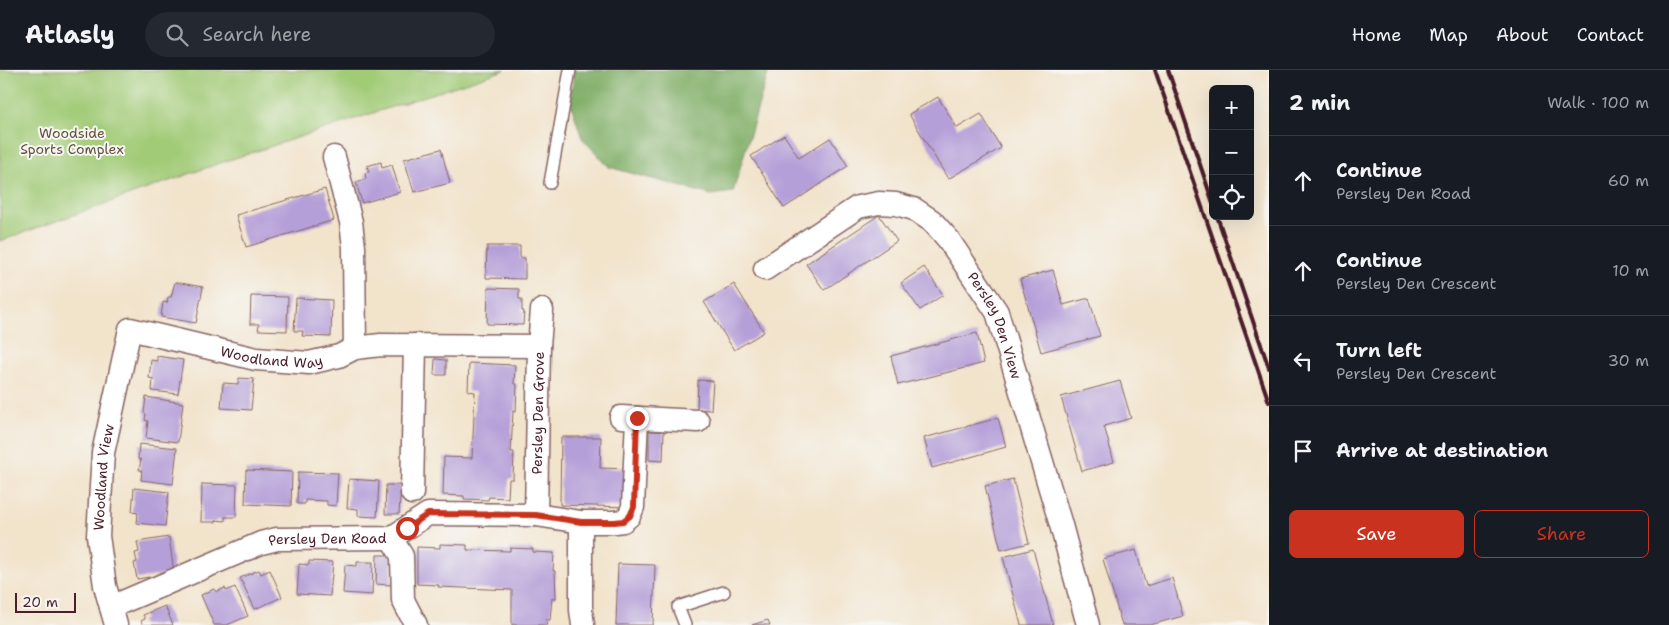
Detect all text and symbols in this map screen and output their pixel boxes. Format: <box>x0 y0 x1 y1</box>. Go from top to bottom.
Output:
search box <box>145 12 495 57</box>
text: Atlasly <box>25 19 115 51</box>
icon: search <box>163 21 191 49</box>
text: Search here <box>203 22 311 47</box>
text: Home <box>1352 23 1401 47</box>
text: Map <box>1429 23 1468 47</box>
text: About <box>1496 23 1549 47</box>
text: Contact <box>1577 23 1644 47</box>
map controls <box>1209 85 1254 220</box>
button: + <box>1209 85 1254 130</box>
text: 2 min <box>1289 89 1350 117</box>
text: Walk · 100 m <box>1547 92 1649 113</box>
park label: Woodside Sports Complex <box>20 124 124 158</box>
button: − <box>1209 130 1254 175</box>
text: Continue <box>1336 158 1422 183</box>
icon: ahead <box>1289 167 1317 195</box>
text: 60 m <box>1608 170 1649 191</box>
button: locate <box>1209 175 1254 220</box>
text: Persley Den Road <box>1336 183 1471 204</box>
text: Continue <box>1336 248 1422 273</box>
icon: ahead <box>1289 257 1317 285</box>
text: 10 m <box>1612 260 1649 281</box>
street label: Persley Den View <box>964 268 1026 381</box>
text: Persley Den Crescent <box>1336 273 1496 294</box>
text: Turn left <box>1336 338 1422 363</box>
street label: Woodland Way <box>219 342 325 372</box>
icon: left <box>1289 347 1317 375</box>
text: 30 m <box>1608 350 1649 371</box>
street label: Persley Den Grove <box>528 351 548 475</box>
text: Persley Den Crescent <box>1336 363 1496 384</box>
route end <box>626 407 649 430</box>
street label: Woodland View <box>89 422 118 531</box>
icon: arrive <box>1289 437 1317 465</box>
text: Arrive at destination <box>1336 438 1548 463</box>
button: Save <box>1289 510 1464 558</box>
button: Share <box>1474 510 1649 558</box>
route start <box>396 517 419 540</box>
street label: Persley Den Road <box>266 529 387 550</box>
scale bar <box>15 590 76 613</box>
text: 20 m <box>22 593 58 611</box>

